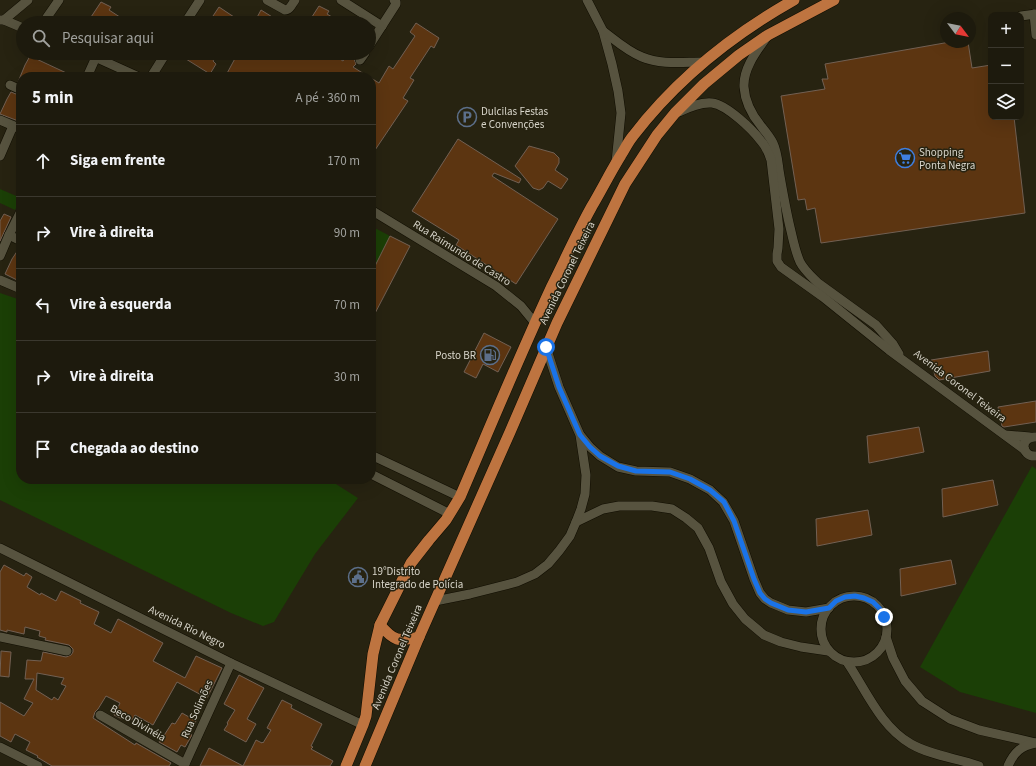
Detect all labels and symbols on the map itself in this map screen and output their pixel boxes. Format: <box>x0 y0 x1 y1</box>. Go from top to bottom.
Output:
north arrow <box>940 12 976 48</box>
place label: Dulcilas Festas e Convenções <box>481 104 549 132</box>
parking icon: Dulcilas Festas e Convenções <box>456 106 478 128</box>
place label: Shopping Ponta Negra <box>919 145 975 173</box>
supermarket icon: Shopping Ponta Negra <box>894 147 916 169</box>
street label: Rua Raimundo de Castro <box>410 217 514 289</box>
street label: Avenida Coronel Teixeira <box>536 219 598 327</box>
route start <box>537 338 555 356</box>
fuel station icon: Posto BR <box>479 344 501 366</box>
street label: Avenida Coronel Teixeira <box>910 346 1010 426</box>
place label: Posto BR <box>435 348 476 363</box>
place label: 19°Distrito Integrado de Polícia <box>372 564 463 592</box>
public building icon: 19°Distrito Integrado de Polícia <box>347 566 369 588</box>
street label: Avenida Rio Negro <box>146 602 228 652</box>
street label: Avenida Coronel Teixeira <box>368 602 426 712</box>
route end <box>875 608 893 626</box>
street label: Rua Solimões <box>177 677 217 741</box>
street label: Beco Divinéia <box>107 701 169 745</box>

